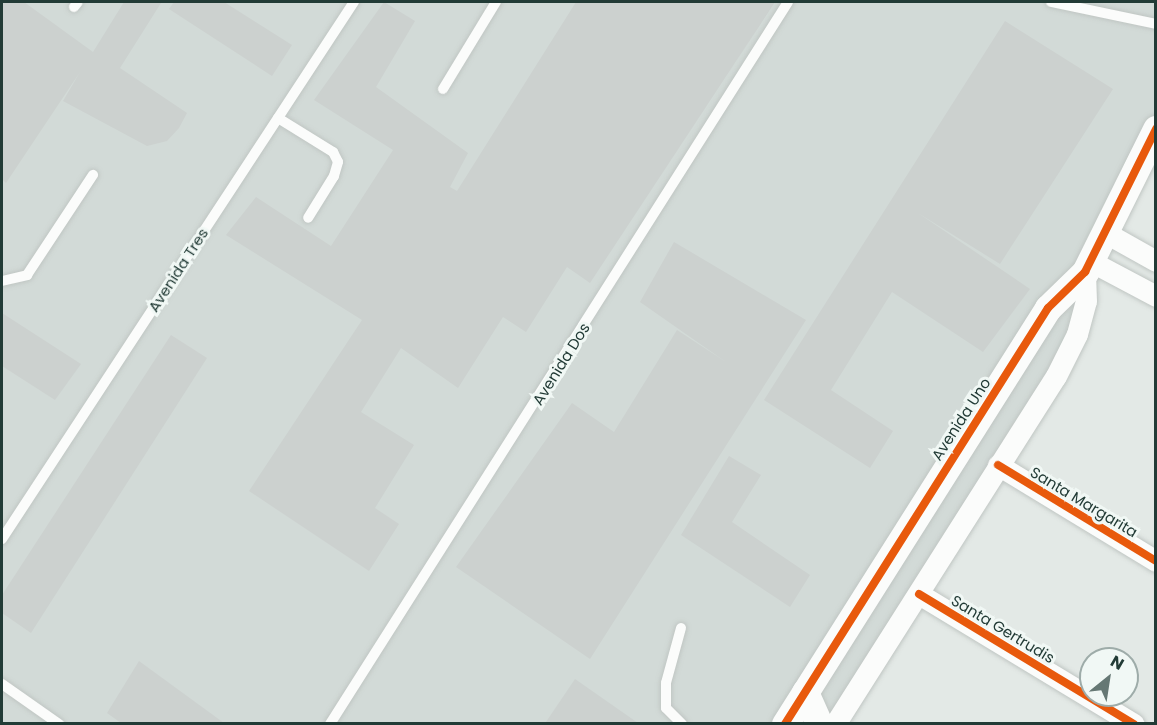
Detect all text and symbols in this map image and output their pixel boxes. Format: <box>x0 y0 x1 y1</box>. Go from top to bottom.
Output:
street label: Avenida Tres <box>144 225 212 315</box>
street label: Avenida Dos <box>529 320 593 408</box>
street label: Avenida Uno <box>928 374 994 464</box>
street label: Santa Margarita <box>1027 463 1141 541</box>
street label: Santa Gertrudis <box>948 591 1058 667</box>
north arrow <box>1079 647 1139 707</box>
text: N <box>1106 650 1128 676</box>

